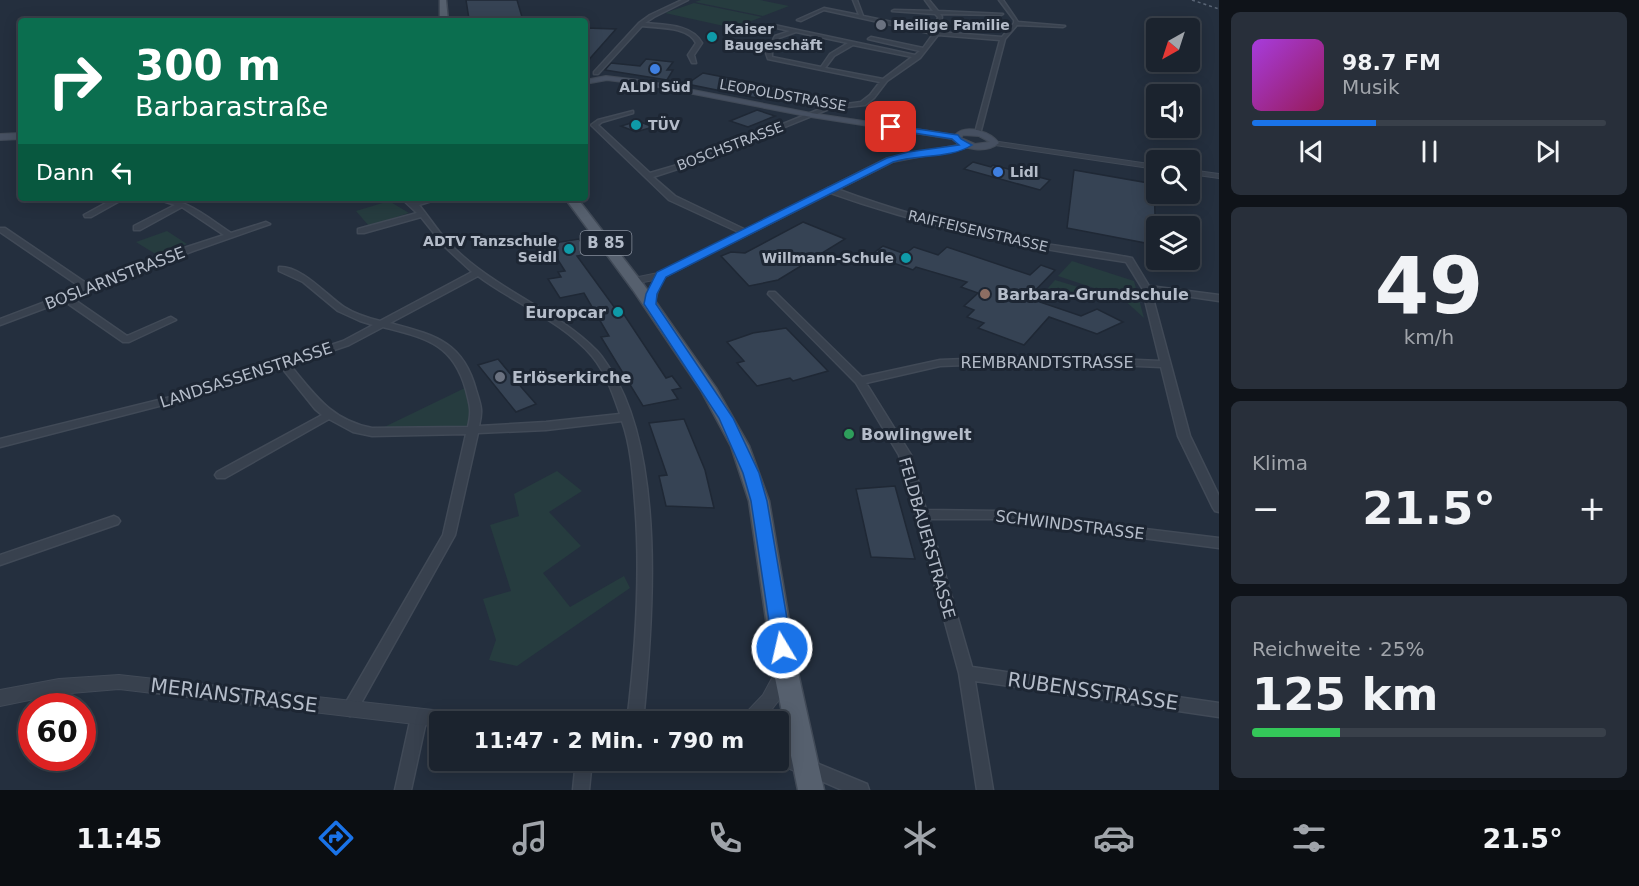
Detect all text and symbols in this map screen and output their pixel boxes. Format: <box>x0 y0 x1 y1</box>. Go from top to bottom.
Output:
place label: Heilige Familie <box>893 17 1010 33</box>
marker: Heilige Familie <box>874 18 888 32</box>
north arrow <box>1146 18 1200 72</box>
map controls <box>1146 18 1200 270</box>
place label: Kaiser Baugeschäft <box>724 21 823 53</box>
marker: Kaiser Baugeschäft <box>705 30 719 44</box>
text: 300 m <box>135 41 281 90</box>
icon: right <box>36 42 114 120</box>
text: 98.7 FM <box>1342 50 1441 75</box>
marker: ALDI Süd <box>648 62 662 76</box>
text: Musik <box>1342 75 1400 99</box>
street label: LEOPOLDSTRASSE <box>718 76 848 114</box>
place label: ALDI Süd <box>619 79 691 95</box>
button: sound <box>1146 84 1200 138</box>
text: Barbarastraße <box>135 91 328 122</box>
pin <box>865 101 916 152</box>
icon: arrive <box>874 110 907 143</box>
place label: TÜV <box>648 116 680 133</box>
marker: TÜV <box>629 118 643 132</box>
street label: BOSCHSTRASSE <box>675 118 785 174</box>
icon: previous <box>1295 135 1328 168</box>
icon: pause <box>1413 135 1446 168</box>
icon: next <box>1531 135 1564 168</box>
button: search <box>1146 150 1200 204</box>
icon: left <box>106 156 139 189</box>
text: Dann <box>36 160 94 185</box>
place label: Lidl <box>1010 164 1039 180</box>
marker: Lidl <box>991 165 1005 179</box>
street label: RAIFFEISENSTRASSE <box>907 207 1049 255</box>
button: layers <box>1146 216 1200 270</box>
road number: B 85 <box>580 231 632 255</box>
place label: ADTV Tanzschule Seidl <box>423 233 557 265</box>
text: 49 <box>1375 241 1483 331</box>
marker: ADTV Tanzschule Seidl <box>562 242 576 256</box>
street label: BOSLARNSTRASSE <box>42 243 188 313</box>
place label: Willmann-Schule <box>762 250 894 266</box>
marker: Willmann-Schule <box>899 251 913 265</box>
place label: Barbara-Grundschule <box>997 285 1189 304</box>
marker: Barbara-Grundschule <box>978 287 992 301</box>
place label: Europcar <box>525 303 606 322</box>
marker: Europcar <box>611 305 625 319</box>
text: km/h <box>1404 325 1454 349</box>
street label: LANDSASSENSTRASSE <box>157 338 335 412</box>
street label: REMBRANDTSTRASSE <box>960 353 1134 372</box>
place label: Erlöserkirche <box>512 368 631 387</box>
marker: Erlöserkirche <box>493 370 507 384</box>
place label: Bowlingwelt <box>861 425 972 444</box>
marker: Bowlingwelt <box>842 427 856 441</box>
text: Klima <box>1252 451 1308 475</box>
street label: FELDBAUERSTRASSE <box>895 455 959 621</box>
text: 21.5° <box>1362 482 1496 535</box>
text: − <box>1252 489 1280 528</box>
text: + <box>1578 489 1606 528</box>
street label: SCHWINDSTRASSE <box>994 506 1146 544</box>
position arrow <box>750 616 814 680</box>
text: Reichweite · 25% <box>1252 637 1424 661</box>
street label: RUBENSSTRASSE <box>1006 667 1180 715</box>
text: 125 km <box>1252 668 1438 721</box>
street label: MERIANSTRASSE <box>149 673 319 717</box>
speed limit sign: 60 <box>18 693 96 771</box>
text: 11:47 · 2 Min. · 790 m <box>474 728 744 753</box>
icon: directions <box>315 817 357 859</box>
icon: music <box>509 817 551 859</box>
icon: phone <box>704 817 746 859</box>
icon: climate <box>899 817 941 859</box>
icon: car <box>1093 817 1135 859</box>
icon: filters <box>1288 817 1330 859</box>
text: 11:45 <box>76 823 162 854</box>
text: 21.5° <box>1483 823 1563 854</box>

